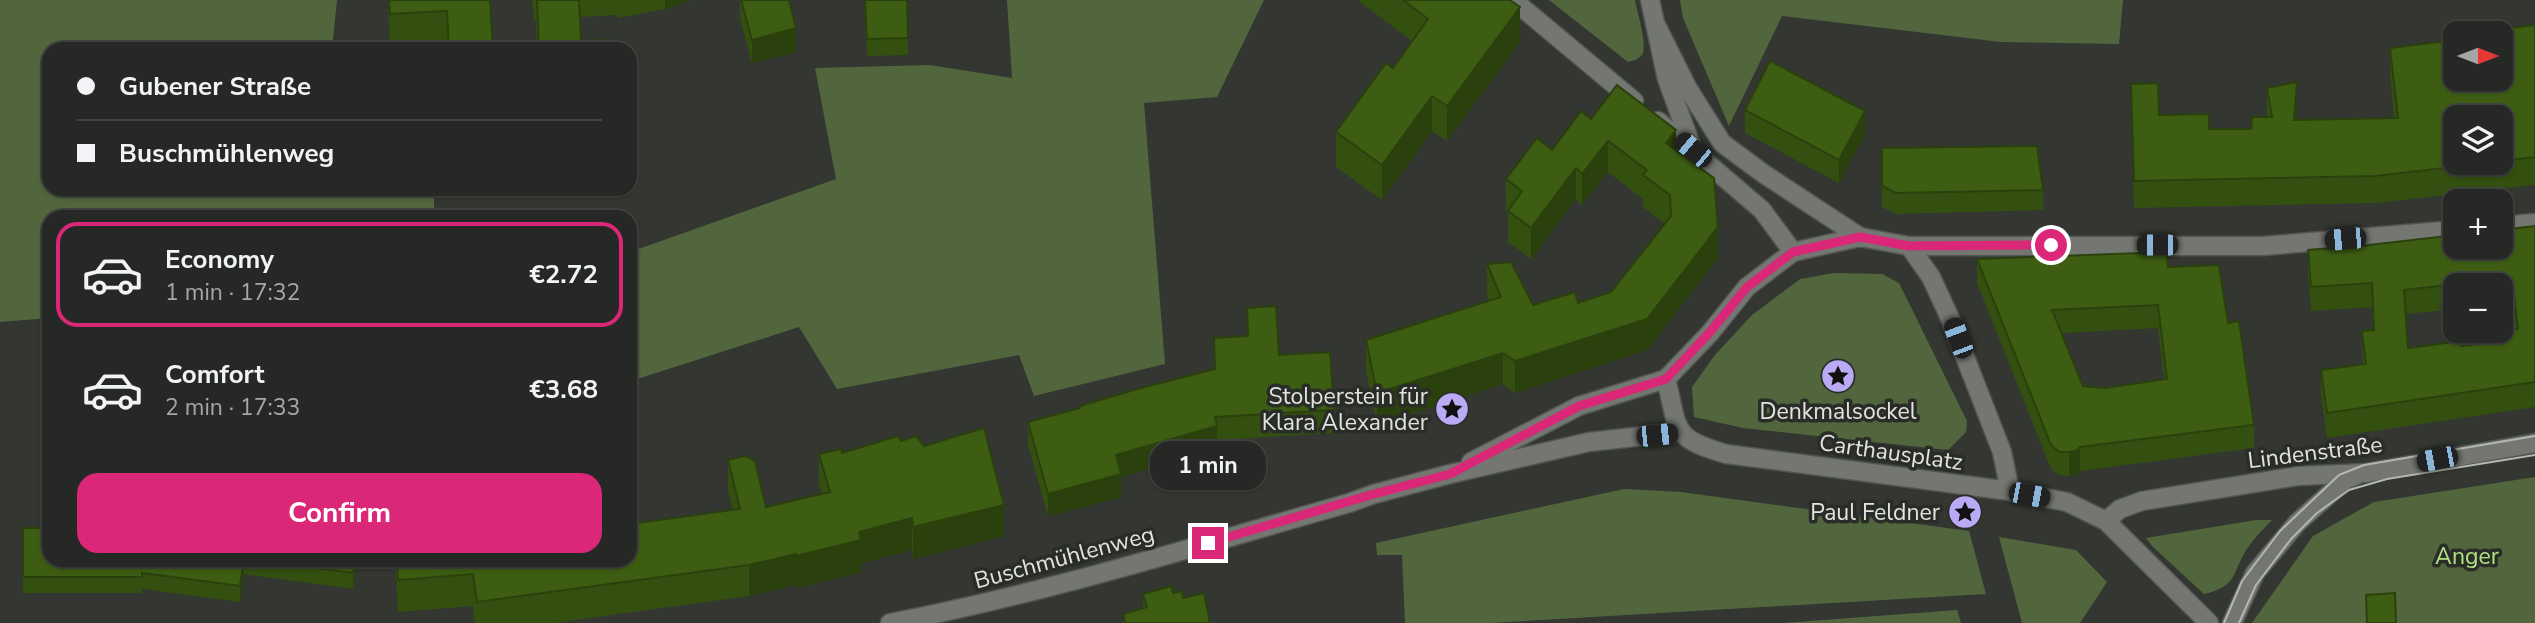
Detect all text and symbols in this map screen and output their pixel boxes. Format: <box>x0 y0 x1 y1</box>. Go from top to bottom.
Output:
north arrow <box>2443 21 2513 91</box>
map controls <box>2443 21 2513 343</box>
text: Gubener Straße <box>119 69 311 104</box>
button: layers <box>2443 105 2513 175</box>
car <box>1671 128 1716 172</box>
text: Buschmühlenweg <box>119 136 334 171</box>
button: + <box>2443 189 2513 259</box>
car <box>2324 227 2367 251</box>
route start <box>2035 229 2067 261</box>
car <box>2137 235 2179 256</box>
text: Economy <box>165 242 274 277</box>
icon: car <box>81 243 144 306</box>
text: €2.72 <box>529 257 598 292</box>
button: − <box>2443 273 2513 343</box>
text: 1 min · 17:32 <box>165 277 300 308</box>
car <box>1941 315 1976 361</box>
text: Comfort <box>165 357 265 392</box>
place icon: Denkmalsockel <box>1819 357 1857 395</box>
icon: car <box>81 358 144 421</box>
text: €3.68 <box>529 372 598 407</box>
place label: Stolperstein für Klara Alexander <box>1262 381 1429 438</box>
place icon: Stolperstein für Klara Alexander <box>1433 390 1471 428</box>
text: 2 min · 17:33 <box>165 392 300 423</box>
place label: Denkmalsockel <box>1759 396 1917 427</box>
car <box>1636 422 1679 448</box>
street label: Carthausplatz <box>1817 427 1965 478</box>
street label: Lindenstraße <box>2246 429 2384 476</box>
callout: 1 min <box>1150 442 1266 490</box>
car <box>2415 445 2460 473</box>
text: 1 min <box>1178 450 1238 481</box>
button: Confirm <box>77 473 602 553</box>
car <box>2007 481 2052 509</box>
place icon: Paul Feldner <box>1946 493 1984 531</box>
place label: Paul Feldner <box>1810 497 1941 528</box>
street label: Buschmühlenweg <box>970 518 1158 596</box>
route end <box>1192 527 1224 559</box>
park label: Anger <box>2435 541 2500 572</box>

